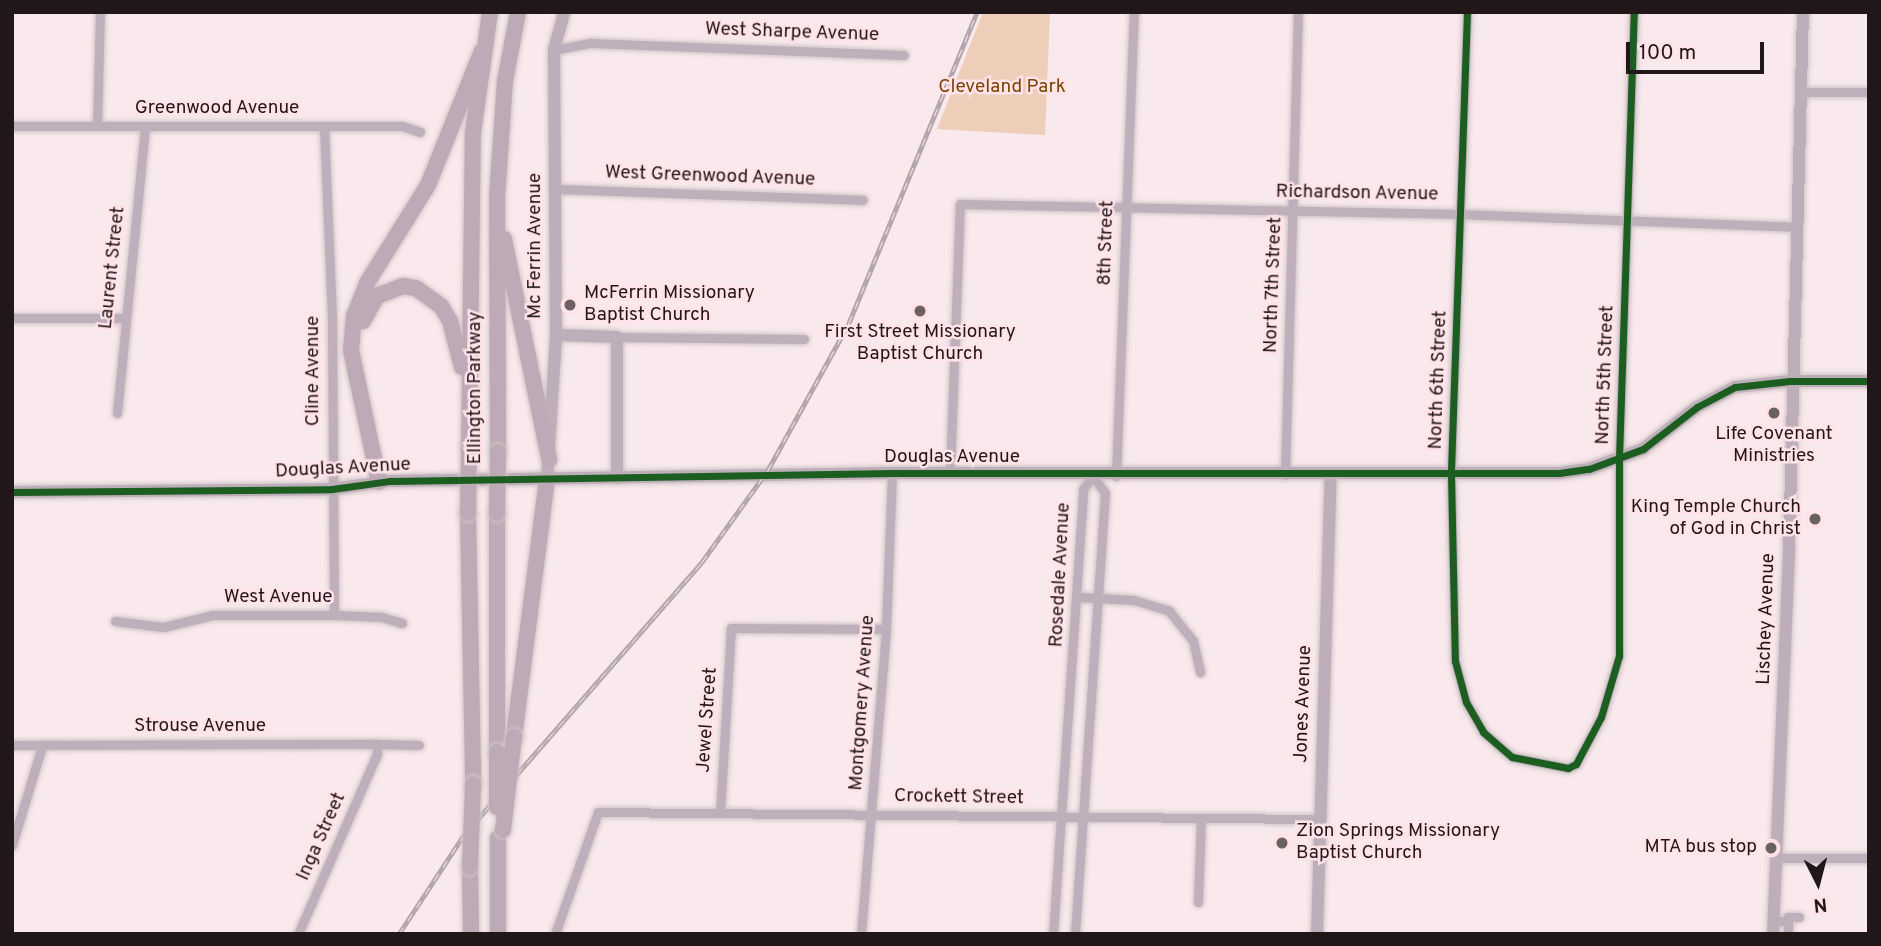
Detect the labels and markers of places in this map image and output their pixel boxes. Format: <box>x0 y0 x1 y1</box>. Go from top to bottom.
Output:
place label: McFerrin Missionary Baptist Church <box>584 283 755 327</box>
marker: McFerrin Missionary Baptist Church <box>562 297 578 313</box>
marker: First Street Missionary Baptist Church <box>912 303 928 319</box>
place label: First Street Missionary Baptist Church <box>824 322 1016 366</box>
marker: Life Covenant Ministries <box>1766 405 1782 421</box>
place label: Life Covenant Ministries <box>1715 424 1833 468</box>
place label: King Temple Church of God in Christ <box>1630 497 1801 541</box>
marker: King Temple Church of God in Christ <box>1807 511 1823 527</box>
place label: Zion Springs Missionary Baptist Church <box>1296 821 1500 865</box>
marker: Zion Springs Missionary Baptist Church <box>1274 835 1290 851</box>
place label: MTA bus stop <box>1644 837 1757 859</box>
marker: MTA bus stop <box>1763 840 1779 856</box>

